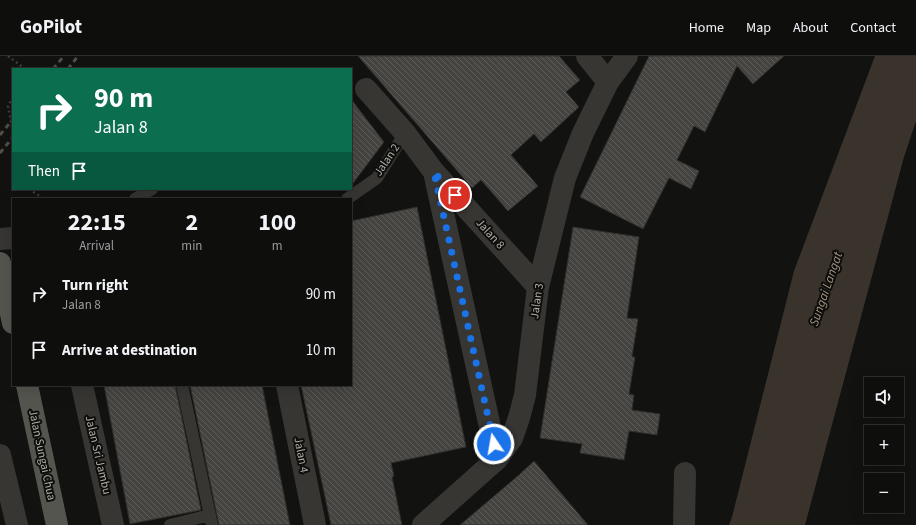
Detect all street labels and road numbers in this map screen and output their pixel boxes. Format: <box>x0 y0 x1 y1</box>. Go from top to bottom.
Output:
street label: Jalan 2 <box>370 140 404 180</box>
street label: Jalan 8 <box>472 215 508 253</box>
street label: Jalan 3 <box>526 282 548 320</box>
street label: Jalan Sungai Chua <box>24 408 60 502</box>
street label: Jalan Sri Jambu <box>81 414 115 496</box>
street label: Jalan 4 <box>289 436 313 474</box>

